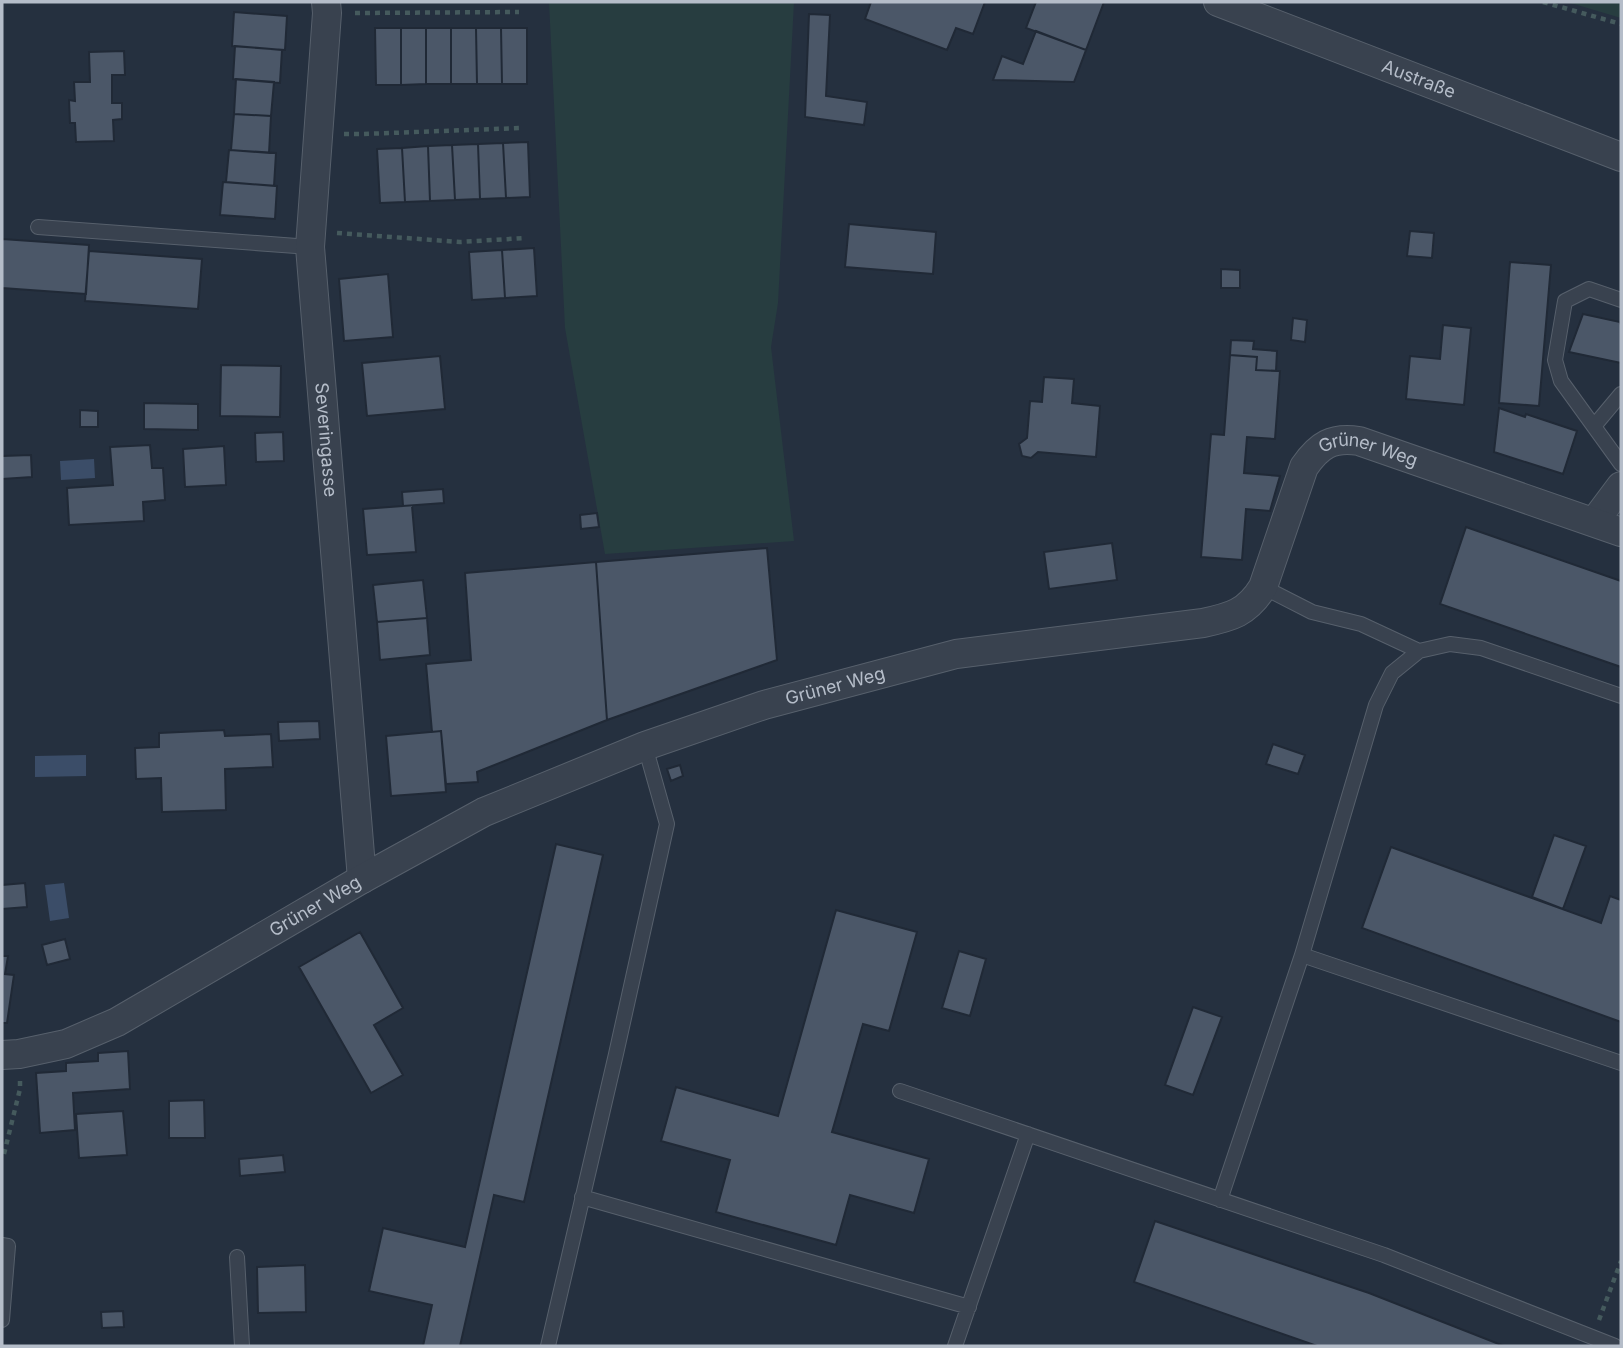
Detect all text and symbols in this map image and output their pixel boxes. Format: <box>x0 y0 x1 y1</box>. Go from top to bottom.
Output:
street label: Austraße <box>1379 55 1459 102</box>
street label: Severingasse <box>311 382 342 498</box>
street label: Grüner Weg <box>1315 429 1421 471</box>
street label: Grüner Weg <box>783 662 887 709</box>
street label: Grüner Weg <box>265 871 364 941</box>

